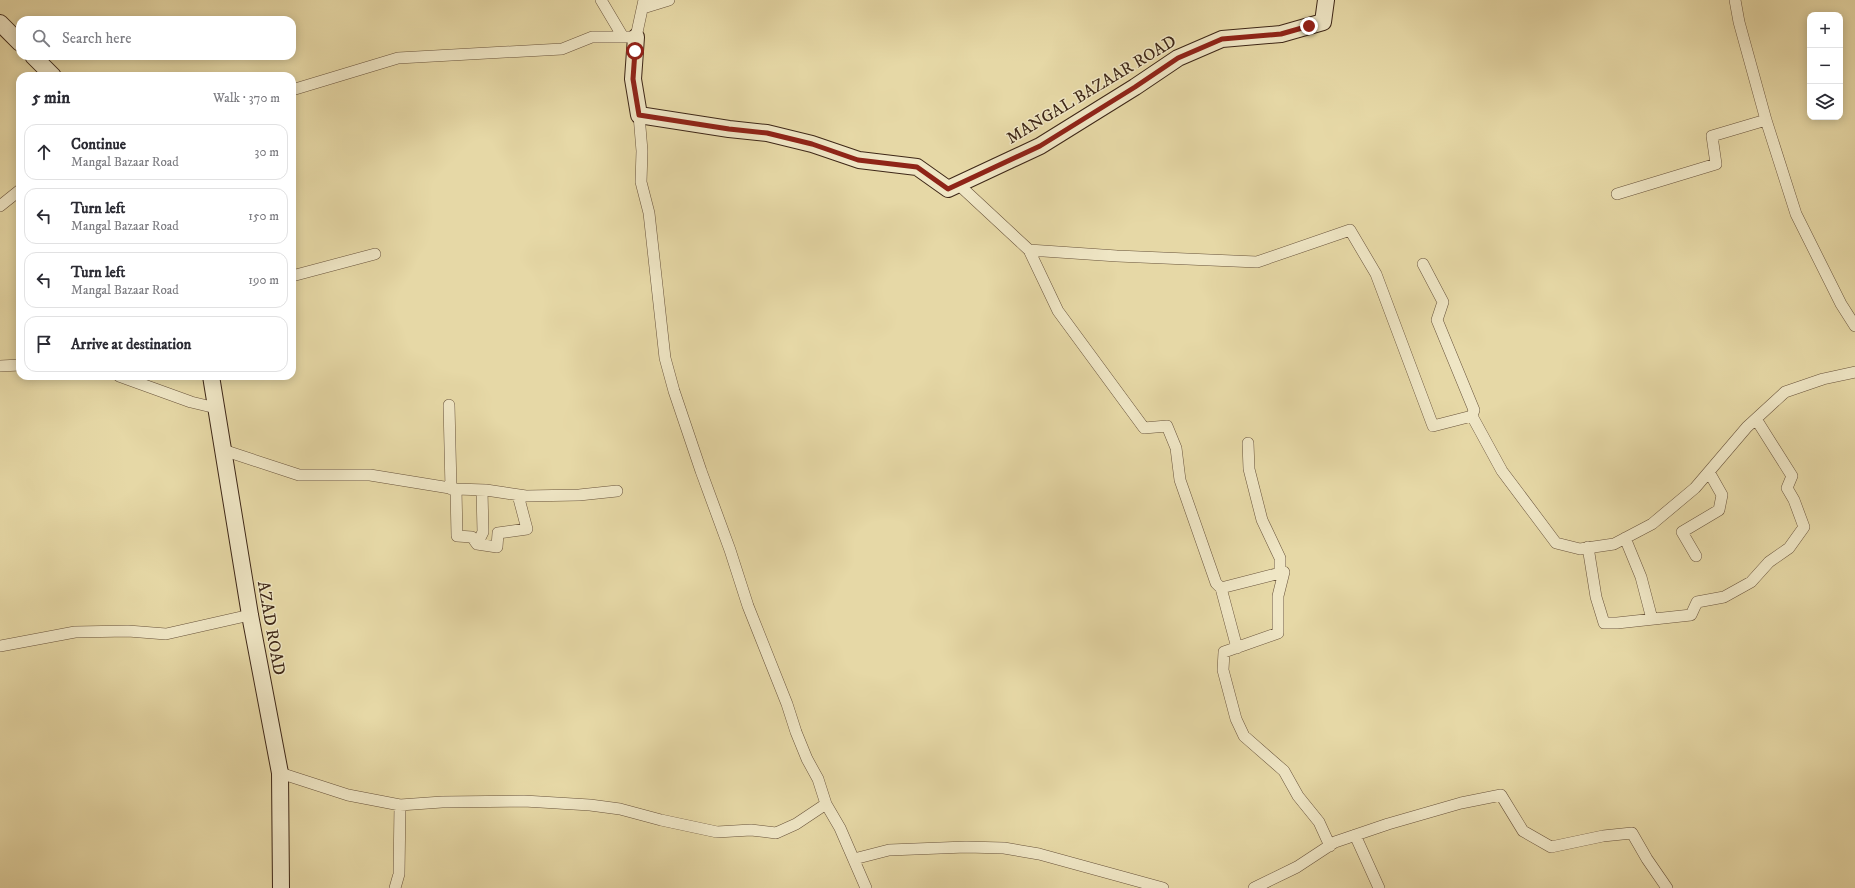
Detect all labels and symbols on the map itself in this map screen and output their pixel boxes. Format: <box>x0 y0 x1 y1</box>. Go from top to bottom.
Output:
route end <box>1300 17 1318 35</box>
street label: MANGAL BAZAAR ROAD <box>1003 30 1180 149</box>
route start <box>626 42 644 60</box>
street label: AZAD ROAD <box>252 579 290 677</box>

